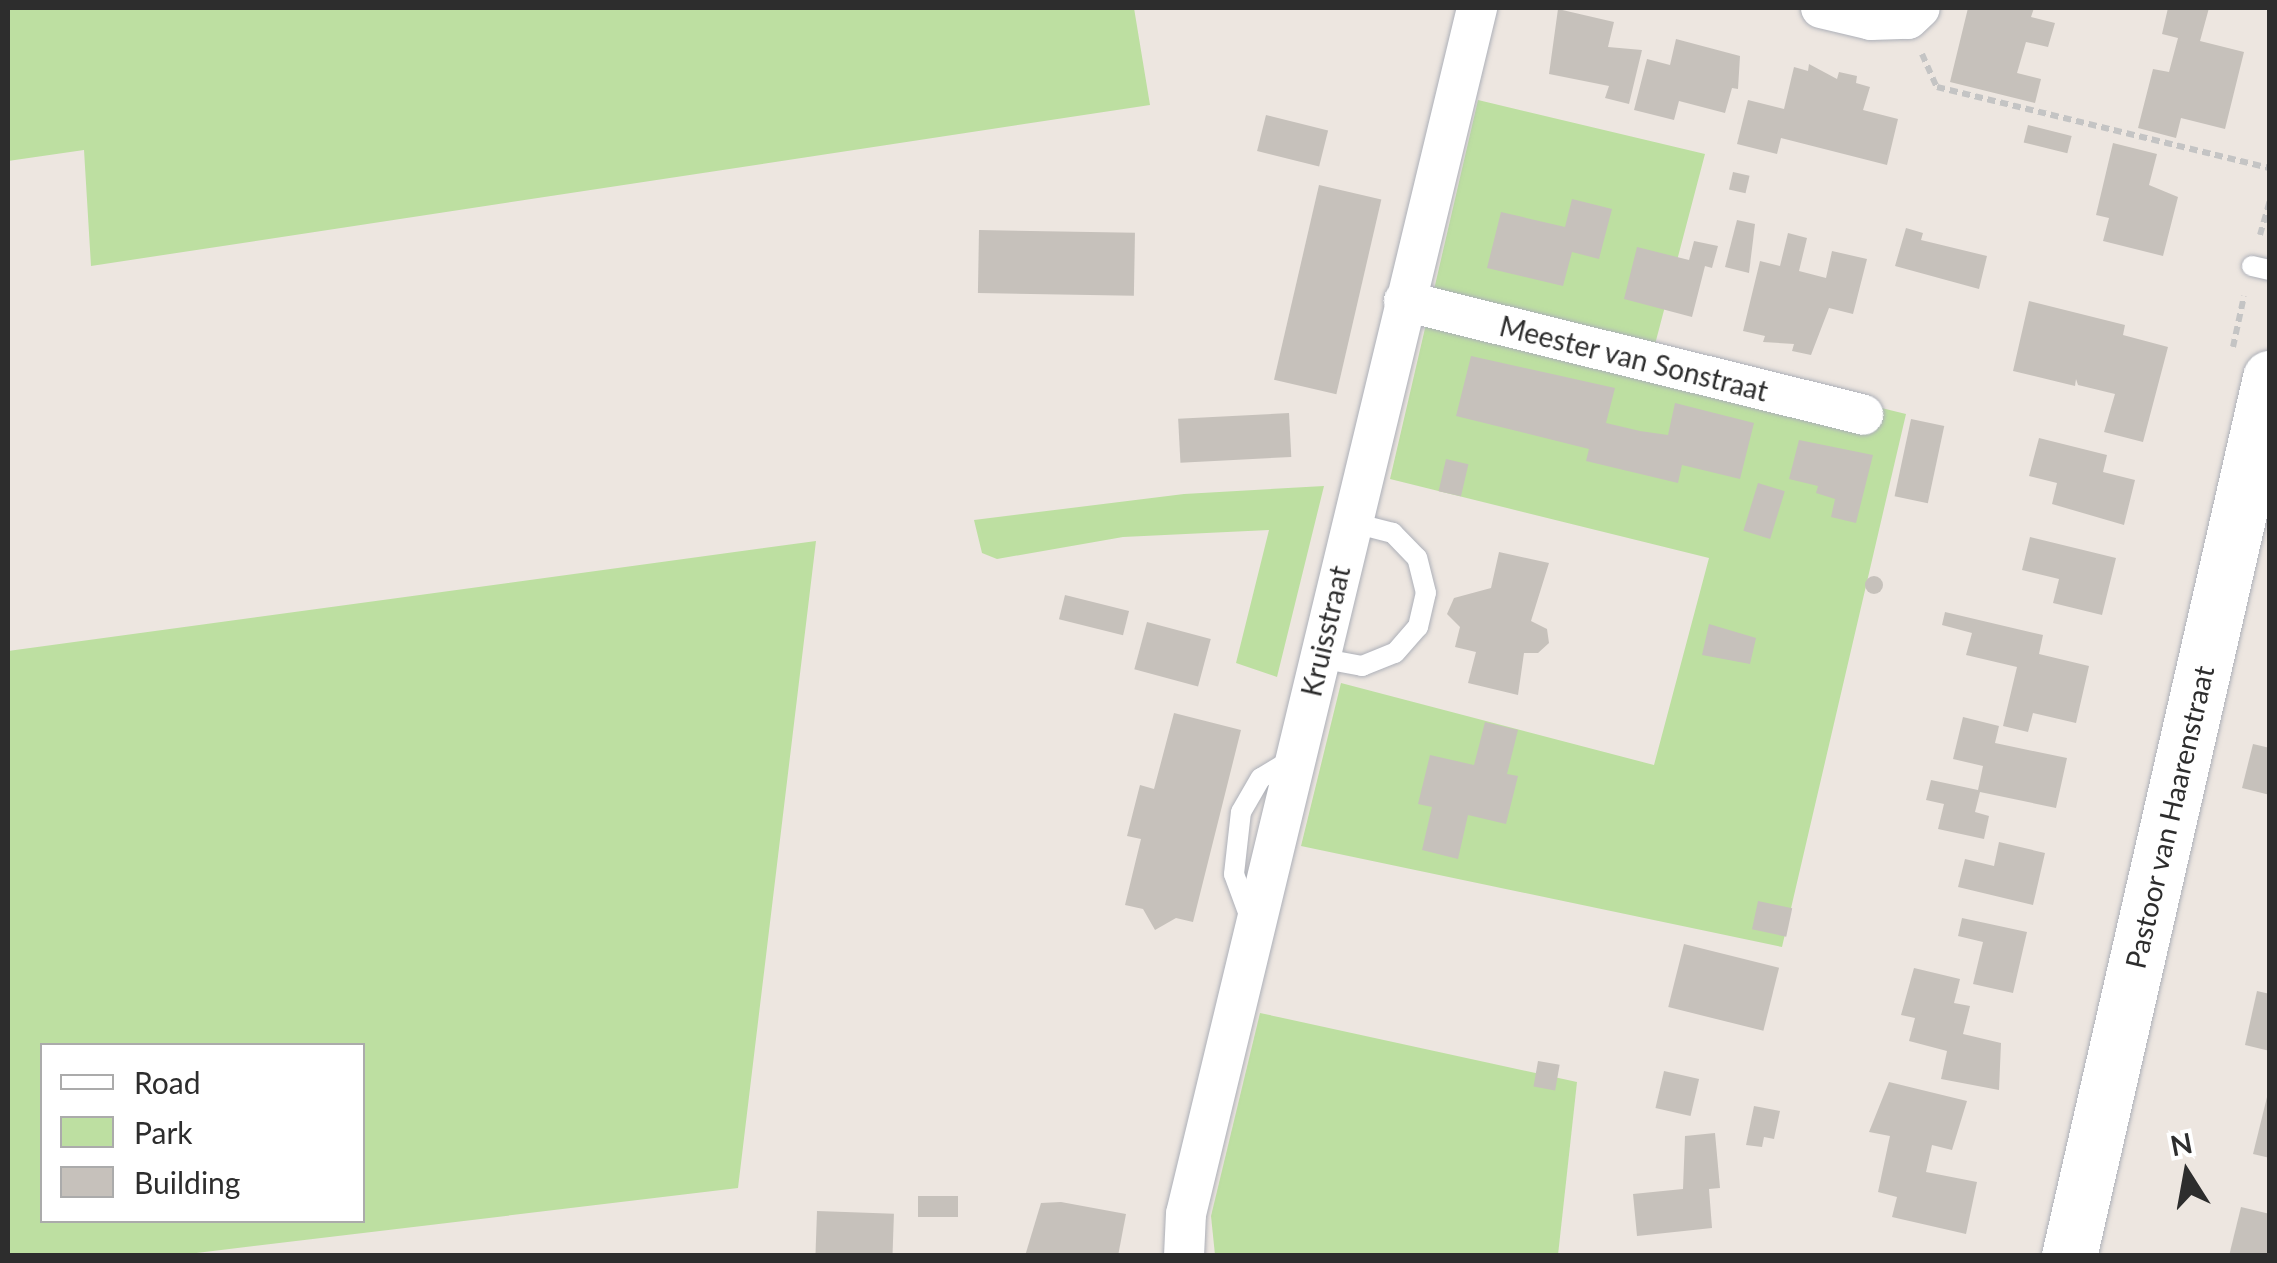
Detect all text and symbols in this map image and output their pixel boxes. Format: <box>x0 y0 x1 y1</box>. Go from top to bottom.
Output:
street label: Meester van Sonstraat <box>1496 308 1772 408</box>
street label: Kruisstraat <box>1294 562 1356 700</box>
street label: Pastoor van Haarenstraat <box>2118 662 2220 972</box>
legend <box>40 1043 365 1223</box>
text: Road <box>134 1064 201 1100</box>
text: Park <box>134 1114 193 1150</box>
north arrow <box>2137 1123 2237 1223</box>
text: N <box>2167 1125 2195 1162</box>
text: Building <box>134 1164 240 1200</box>

